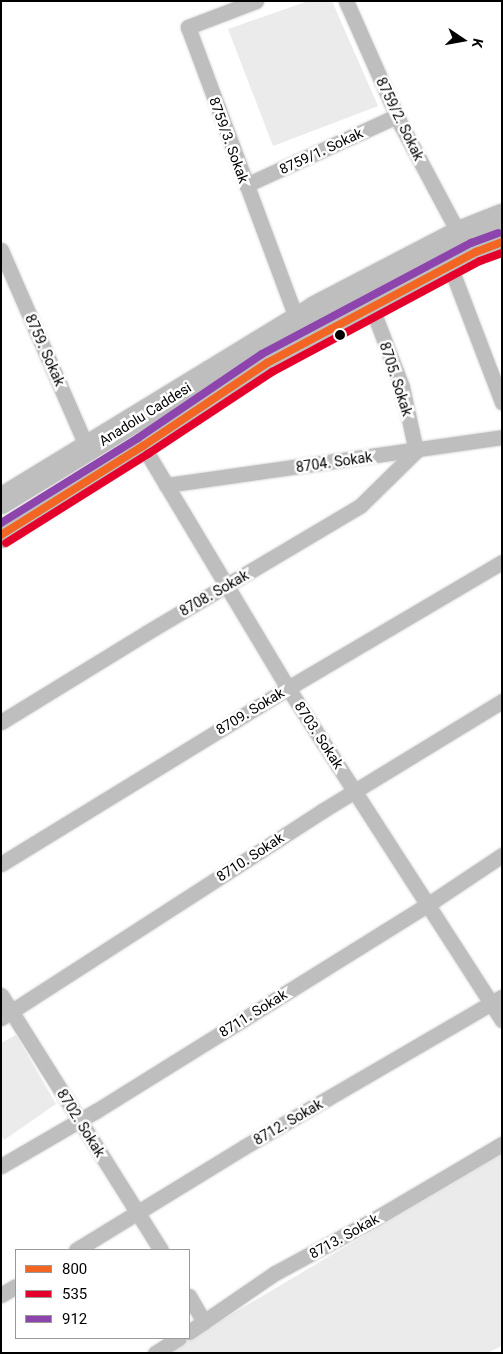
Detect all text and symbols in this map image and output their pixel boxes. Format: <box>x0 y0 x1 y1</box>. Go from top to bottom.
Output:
north arrow <box>438 15 488 65</box>
text: K <box>469 37 486 49</box>
street label: 8759/2. Sokak <box>373 75 427 163</box>
street label: 8759/3. Sokak <box>206 95 252 185</box>
street label: 8759/1. Sokak <box>276 124 366 178</box>
street label: 8759. Sokak <box>22 312 68 388</box>
unlabelled marker <box>335 330 345 340</box>
street label: 8705. Sokak <box>376 340 416 418</box>
street label: Anadolu Caddesi <box>96 379 194 449</box>
street label: 8704. Sokak <box>295 448 373 476</box>
street label: 8708. Sokak <box>177 567 251 619</box>
street label: 8709. Sokak <box>213 684 287 738</box>
street label: 8703. Sokak <box>291 698 347 772</box>
street label: 8710. Sokak <box>213 829 287 885</box>
street label: 8711. Sokak <box>216 986 290 1040</box>
street label: 8702. Sokak <box>54 1086 108 1160</box>
street label: 8712. Sokak <box>251 1096 325 1148</box>
street label: 8713. Sokak <box>306 1210 382 1262</box>
legend <box>15 1249 190 1339</box>
text: 800 <box>62 1260 87 1278</box>
text: 535 <box>62 1285 87 1303</box>
text: 912 <box>62 1310 87 1328</box>

